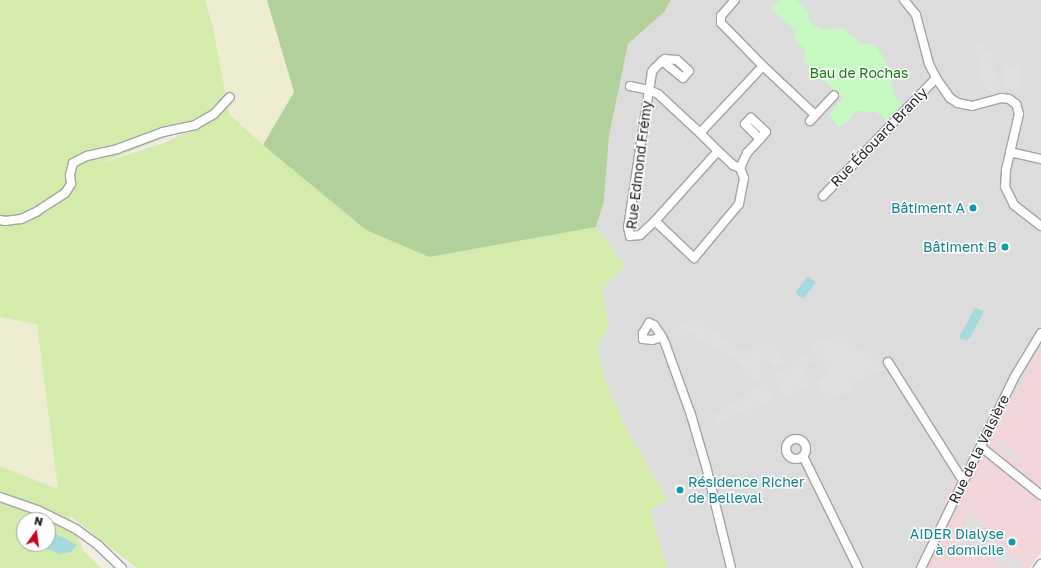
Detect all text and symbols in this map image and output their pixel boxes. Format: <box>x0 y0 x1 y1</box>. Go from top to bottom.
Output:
park label: Bau de Rochas <box>810 65 908 81</box>
street label: Rue Édouard Branly <box>827 84 931 190</box>
street label: Rue Edmond Frémy <box>623 100 655 230</box>
place label: Bâtiment A <box>891 200 965 216</box>
marker: Bâtiment A <box>968 203 978 213</box>
place label: Bâtiment B <box>923 239 997 255</box>
marker: Bâtiment B <box>1000 242 1010 252</box>
street label: Rue de la Valsière <box>945 392 1013 506</box>
place label: Résidence Richer de Belleval <box>688 474 804 506</box>
marker: Résidence Richer de Belleval <box>675 485 685 495</box>
north arrow <box>16 512 56 552</box>
text: N <box>33 514 44 528</box>
place label: AIDER Dialyse à domicile <box>910 526 1004 558</box>
marker: AIDER Dialyse à domicile <box>1007 537 1017 547</box>

